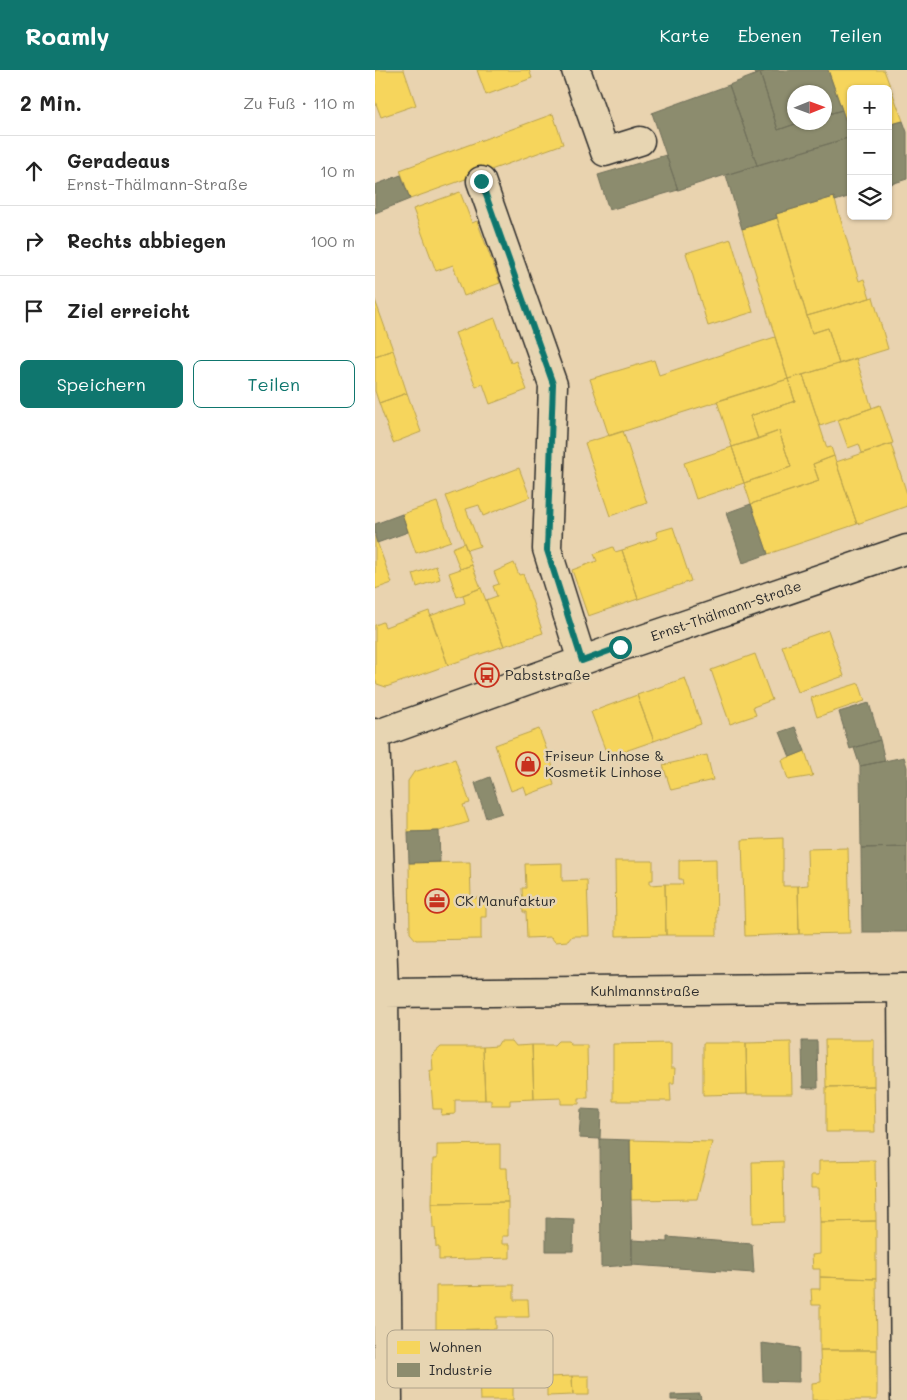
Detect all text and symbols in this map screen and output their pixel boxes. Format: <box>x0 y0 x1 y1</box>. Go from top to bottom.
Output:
text: Roamly <box>25 20 109 51</box>
text: Karte <box>659 23 710 47</box>
text: Ebenen <box>738 23 802 47</box>
text: Teilen <box>830 23 882 47</box>
north arrow <box>787 85 832 130</box>
map controls <box>847 85 892 220</box>
button: + <box>847 85 892 130</box>
text: 2 Min. <box>20 89 82 116</box>
text: Zu Fuß · 110 m <box>243 92 355 113</box>
button: − <box>847 130 892 175</box>
text: Geradeaus <box>67 148 170 173</box>
icon: ahead <box>20 157 48 185</box>
text: 10 m <box>320 160 355 181</box>
route end <box>470 170 493 193</box>
text: Ernst-Thälmann-Straße <box>67 173 248 194</box>
button: layers <box>847 175 892 220</box>
icon: right <box>20 227 48 255</box>
text: Rechts abbiegen <box>67 228 226 253</box>
text: 100 m <box>310 230 355 251</box>
icon: arrive <box>20 297 48 325</box>
text: Ziel erreicht <box>67 298 190 323</box>
button: Speichern <box>20 360 183 408</box>
button: Teilen <box>193 360 355 408</box>
street label: Ernst-Thälmann-Straße <box>648 576 804 645</box>
route start <box>609 636 632 659</box>
bus stop icon: Pabststraße <box>474 662 500 688</box>
place label: Pabststraße <box>505 665 590 684</box>
place label: Friseur Linhose & Kosmetik Linhose <box>545 746 664 781</box>
shop icon: Friseur Linhose & Kosmetik Linhose <box>515 751 541 777</box>
office icon: CK Manufaktur <box>424 888 450 914</box>
place label: CK Manufaktur <box>455 891 556 910</box>
street label: Kuhlmannstraße <box>590 981 700 1000</box>
legend <box>387 1330 553 1388</box>
text: Wohnen <box>429 1337 482 1356</box>
text: Industrie <box>429 1360 492 1379</box>

